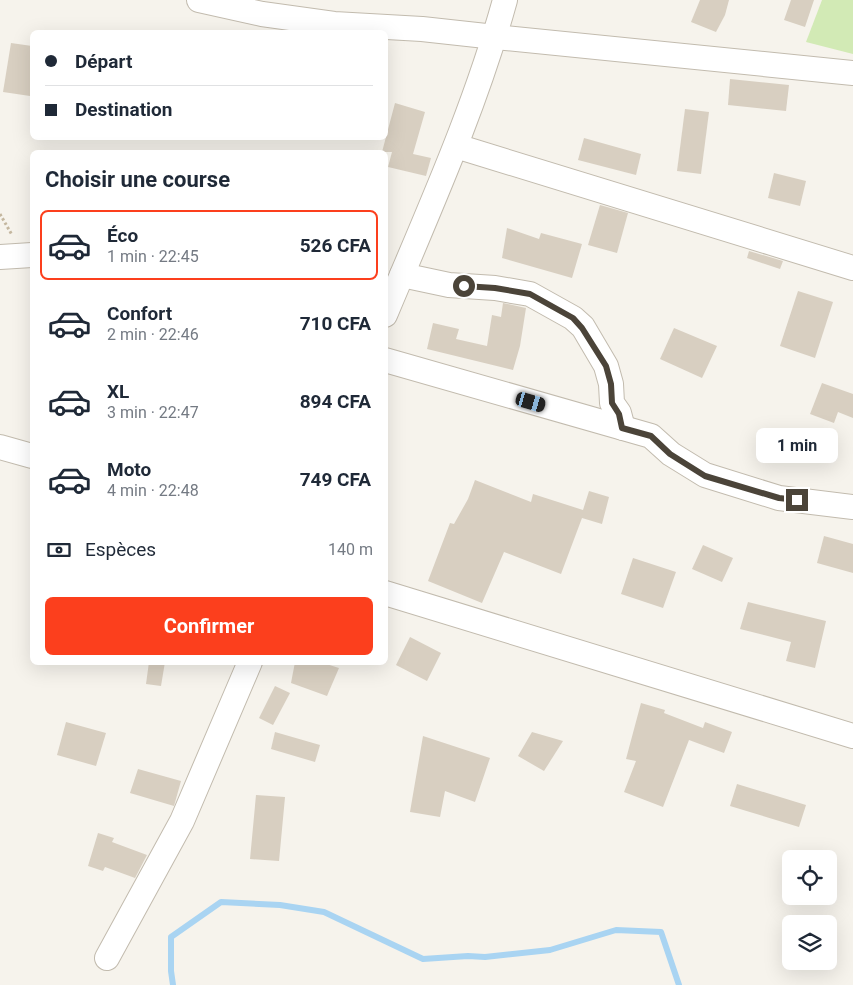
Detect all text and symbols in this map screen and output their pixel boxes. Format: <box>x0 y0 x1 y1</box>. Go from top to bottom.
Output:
text: Départ <box>75 50 132 73</box>
text: Destination <box>75 98 172 121</box>
text: Choisir une course <box>45 167 230 192</box>
icon: car <box>47 223 92 268</box>
text: Éco <box>107 224 138 247</box>
text: 526 CFA <box>300 234 371 257</box>
text: 1 min · 22:45 <box>107 247 199 266</box>
route start <box>453 275 475 297</box>
icon: car <box>47 301 92 346</box>
text: Confort <box>107 302 172 325</box>
text: 710 CFA <box>300 312 371 335</box>
text: 2 min · 22:46 <box>107 325 199 344</box>
icon: car <box>47 379 92 424</box>
text: XL <box>107 380 129 403</box>
text: 894 CFA <box>300 390 371 413</box>
car <box>514 391 547 413</box>
text: 3 min · 22:47 <box>107 403 199 422</box>
callout: 1 min <box>756 428 838 462</box>
text: 1 min <box>777 436 817 455</box>
icon: car <box>47 457 92 502</box>
text: Moto <box>107 458 151 481</box>
text: 749 CFA <box>300 468 371 491</box>
text: 4 min · 22:48 <box>107 481 199 500</box>
route end <box>786 489 808 511</box>
icon: cash <box>45 536 73 564</box>
text: Espèces <box>85 538 156 561</box>
text: 140 m <box>328 540 373 559</box>
button: Confirmer <box>45 597 373 655</box>
map controls <box>782 850 837 970</box>
button: locate <box>782 850 837 905</box>
button: layers <box>782 915 837 970</box>

